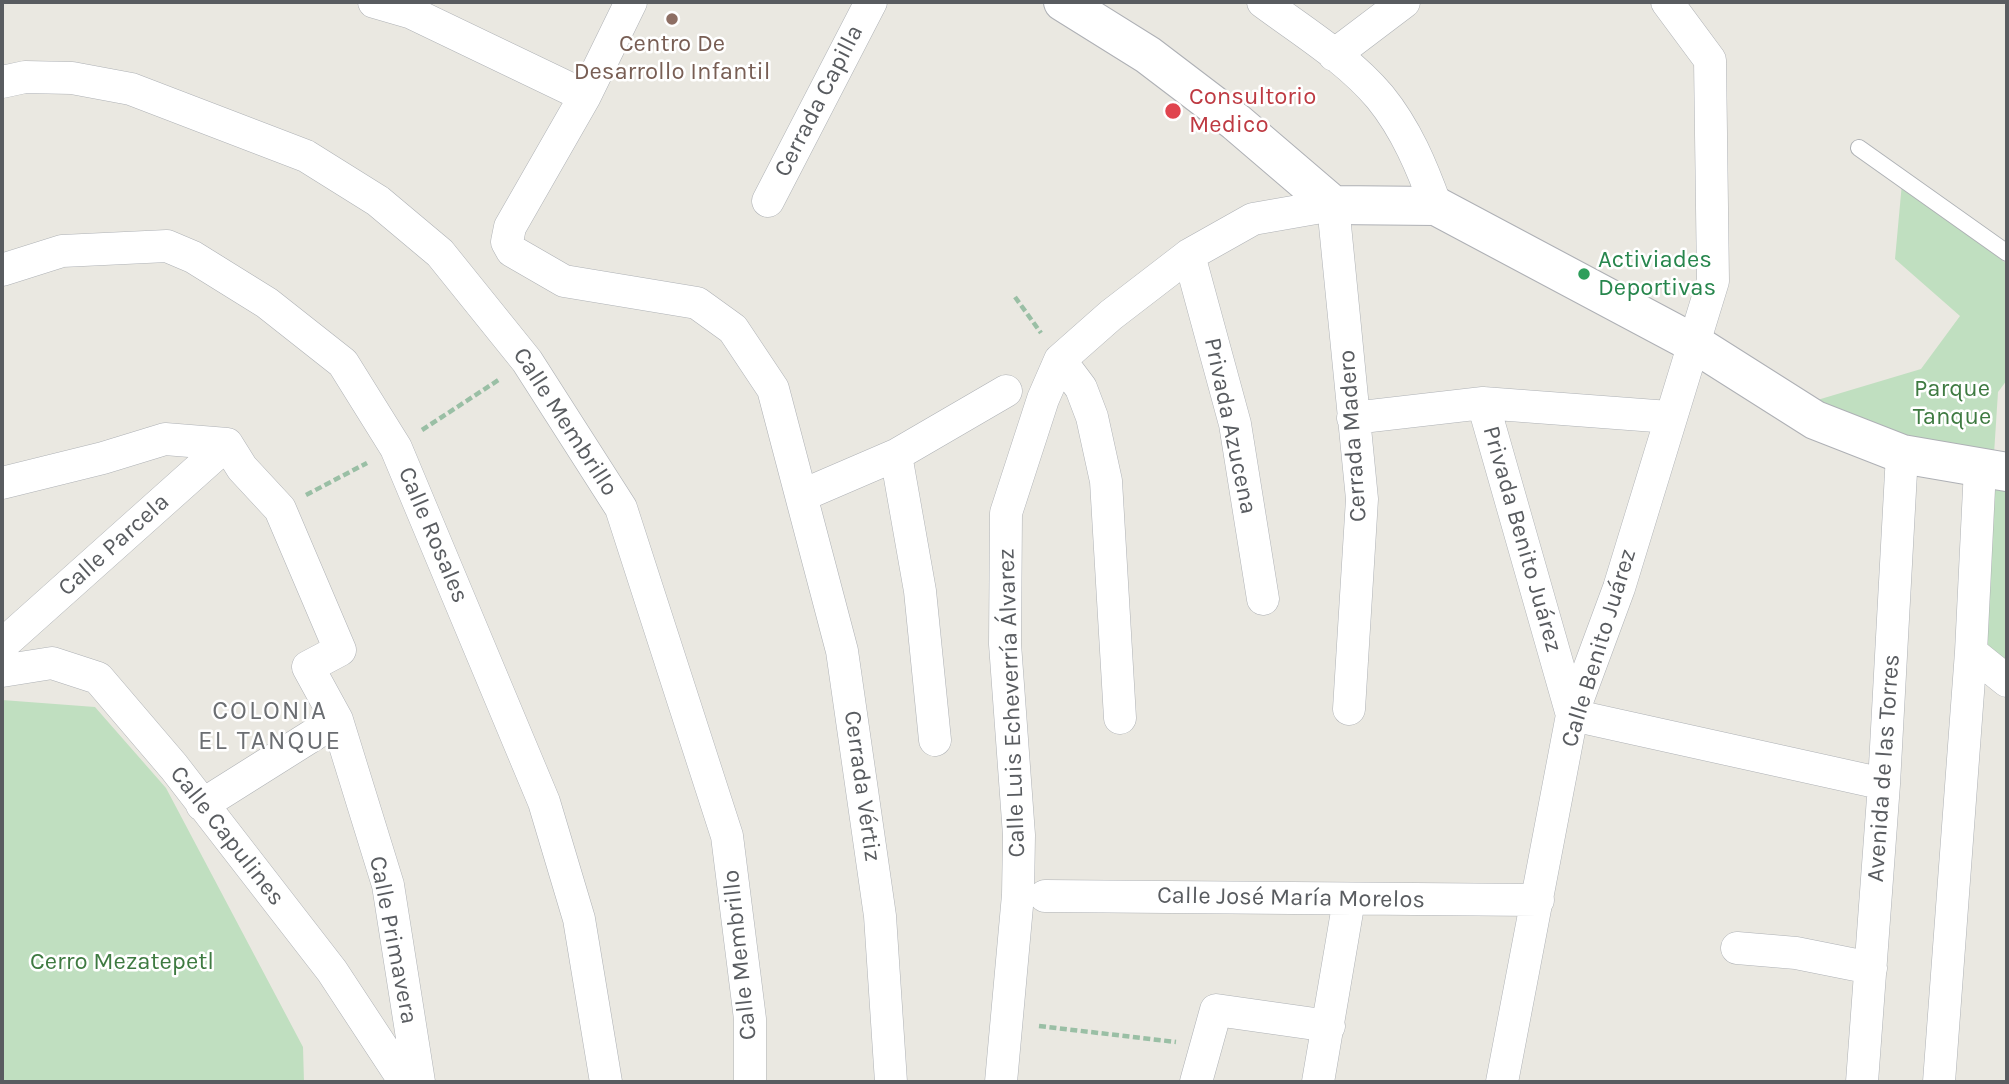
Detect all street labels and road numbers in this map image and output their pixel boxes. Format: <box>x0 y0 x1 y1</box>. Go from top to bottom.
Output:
street label: Cerrada Capilla <box>768 20 870 182</box>
street label: Privada Azucena <box>1197 335 1263 517</box>
street label: Calle Membrillo <box>506 342 624 502</box>
street label: Cerrada Madero <box>1333 349 1373 523</box>
street label: Privada Benito Juárez <box>1476 423 1568 655</box>
street label: Calle Rosales <box>391 463 475 607</box>
street label: Calle Parcela <box>53 488 175 602</box>
street label: Calle Benito Juárez <box>1555 545 1643 751</box>
street label: Calle Luis Echeverría Álvarez <box>992 548 1032 858</box>
street label: Avenida de las Torres <box>1862 653 1906 883</box>
street label: Cerrada Vértiz <box>837 709 887 863</box>
street label: Calle Capulines <box>164 760 290 912</box>
street label: Calle Primavera <box>363 854 423 1026</box>
street label: Calle Membrillo <box>717 868 763 1042</box>
street label: Calle José María Morelos <box>1157 881 1425 915</box>

